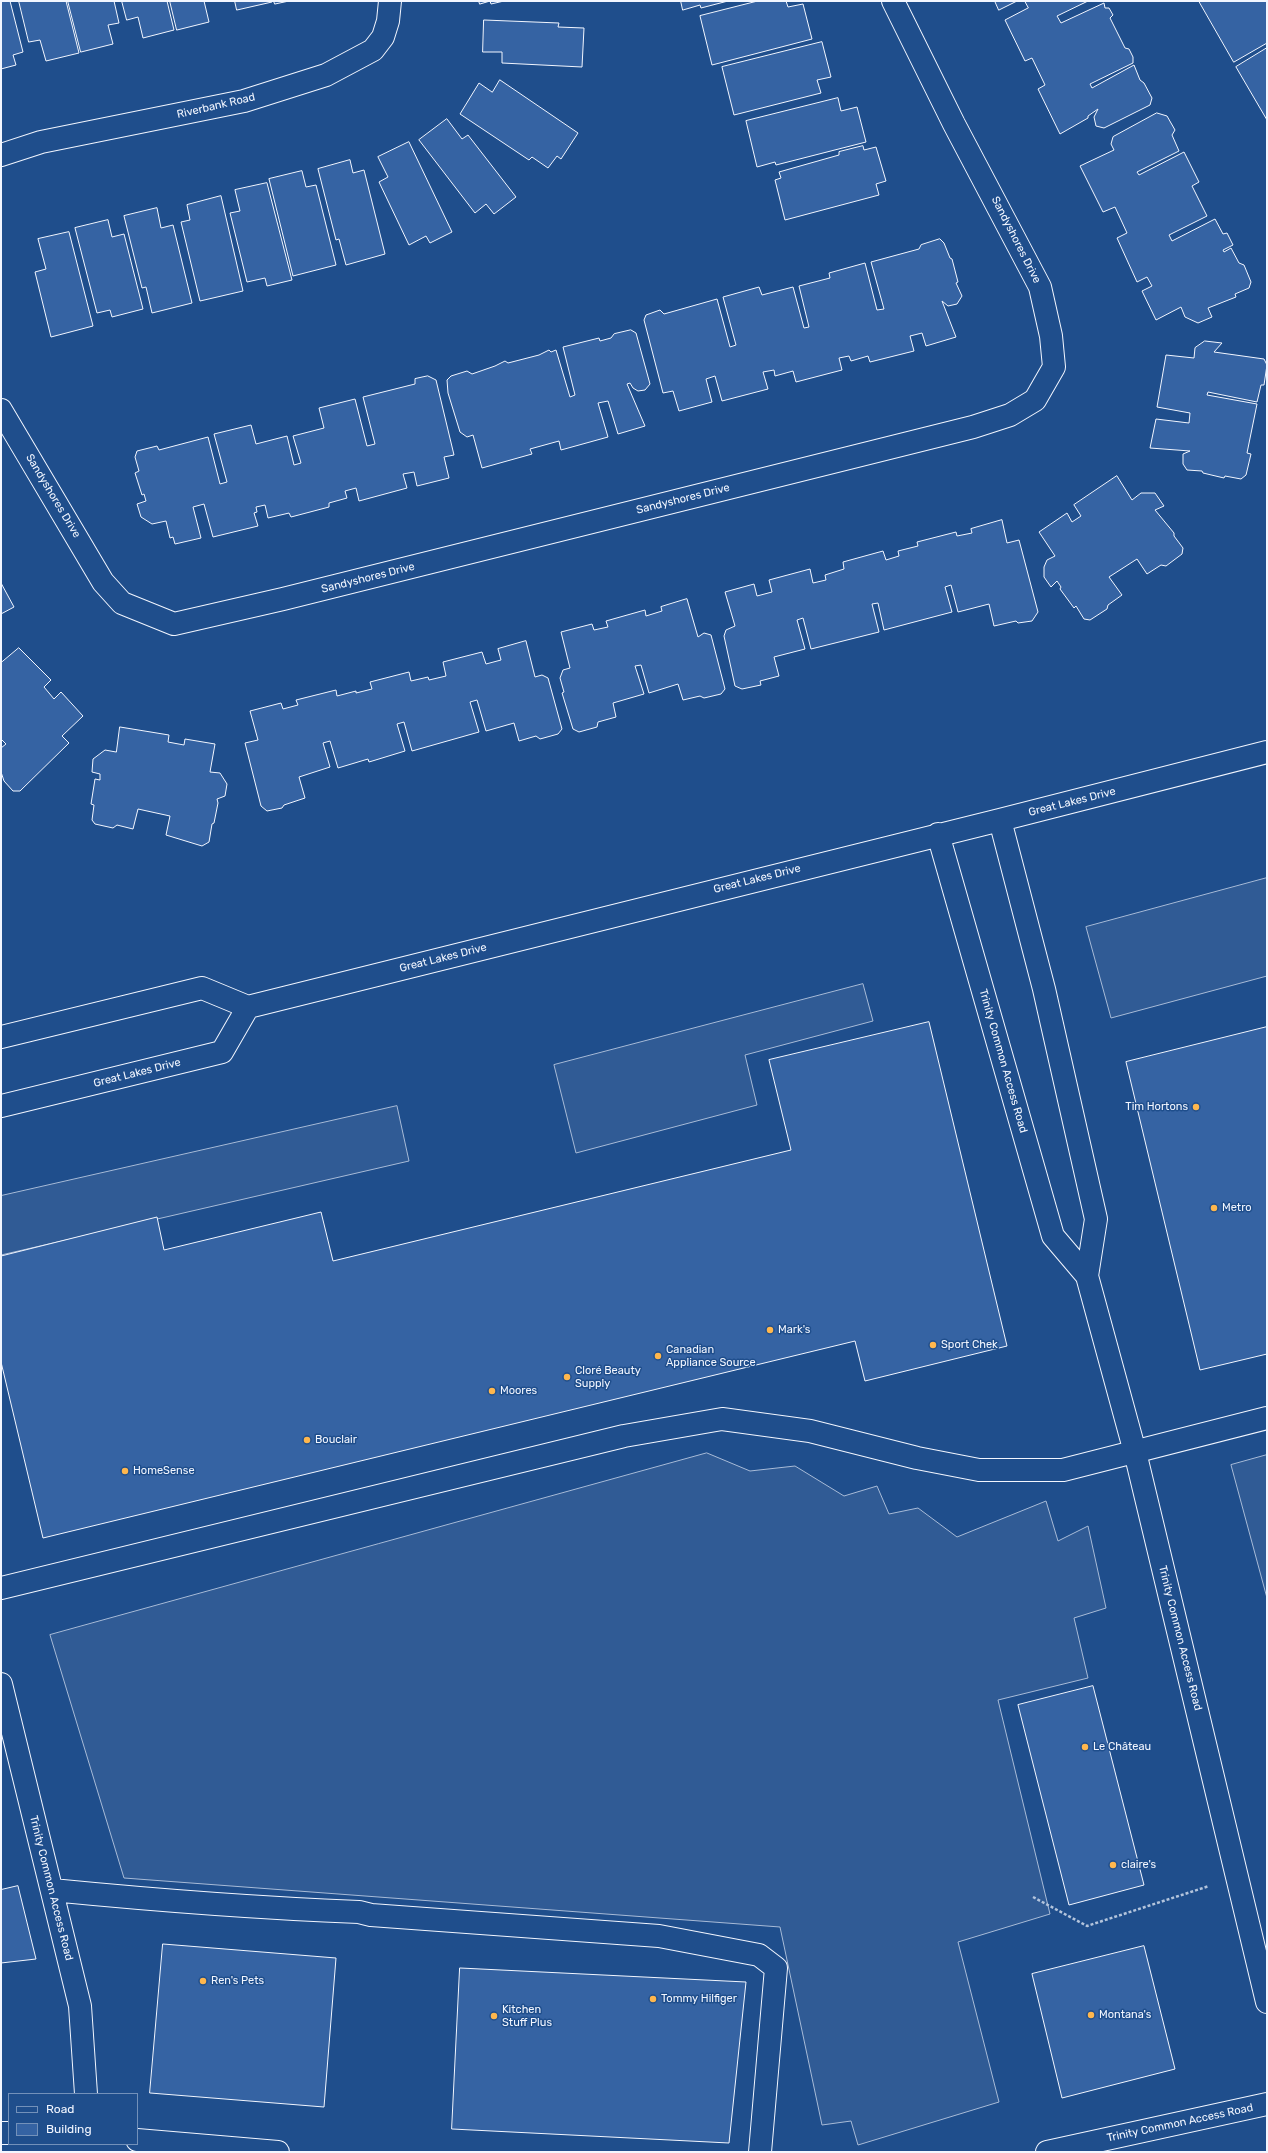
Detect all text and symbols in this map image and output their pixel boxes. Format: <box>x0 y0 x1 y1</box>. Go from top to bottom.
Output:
street label: Riverbank Road <box>176 91 256 121</box>
street label: Sandyshores Drive <box>988 194 1044 286</box>
street label: Sandyshores Drive <box>23 452 83 540</box>
street label: Sandyshores Drive <box>635 481 731 517</box>
street label: Sandyshores Drive <box>320 560 416 596</box>
street label: Great Lakes Drive <box>1027 785 1117 819</box>
street label: Great Lakes Drive <box>712 862 802 896</box>
street label: Great Lakes Drive <box>398 941 488 975</box>
street label: Trinity Common Access Road <box>976 987 1030 1135</box>
street label: Great Lakes Drive <box>92 1056 182 1090</box>
place label: Tim Hortons <box>1125 1100 1188 1114</box>
marker: Tim Hortons <box>1191 1102 1201 1112</box>
place label: Metro <box>1222 1201 1252 1215</box>
marker: Metro <box>1209 1203 1219 1213</box>
place label: Mark's <box>778 1323 810 1337</box>
marker: Mark's <box>765 1325 775 1335</box>
place label: Sport Chek <box>941 1338 998 1352</box>
marker: Sport Chek <box>928 1340 938 1350</box>
place label: Canadian Appliance Source <box>666 1343 756 1369</box>
marker: Canadian Appliance Source <box>653 1351 663 1361</box>
place label: Cloré Beauty Supply <box>575 1364 641 1390</box>
marker: Cloré Beauty Supply <box>562 1372 572 1382</box>
place label: Moores <box>500 1384 537 1398</box>
marker: Moores <box>487 1386 497 1396</box>
place label: Bouclair <box>315 1433 357 1447</box>
marker: Bouclair <box>302 1435 312 1445</box>
place label: HomeSense <box>133 1464 195 1478</box>
marker: HomeSense <box>120 1466 130 1476</box>
street label: Trinity Common Access Road <box>1156 1564 1204 1712</box>
place label: Le Château <box>1093 1740 1151 1754</box>
marker: Le Château <box>1080 1742 1090 1752</box>
street label: Trinity Common Access Road <box>27 1814 75 1962</box>
place label: claire's <box>1121 1858 1156 1872</box>
marker: claire's <box>1108 1860 1118 1870</box>
place label: Ren's Pets <box>211 1974 264 1988</box>
marker: Ren's Pets <box>198 1976 208 1986</box>
place label: Tommy Hilfiger <box>661 1992 737 2006</box>
marker: Tommy Hilfiger <box>648 1994 658 2004</box>
place label: Kitchen Stuff Plus <box>502 2003 552 2029</box>
place label: Montana's <box>1099 2008 1151 2022</box>
marker: Montana's <box>1086 2010 1096 2020</box>
marker: Kitchen Stuff Plus <box>489 2011 499 2021</box>
legend <box>8 2093 138 2145</box>
street label: Trinity Common Access Road <box>1106 2101 1254 2145</box>
text: Road <box>46 2102 74 2116</box>
text: Building <box>46 2122 92 2136</box>

